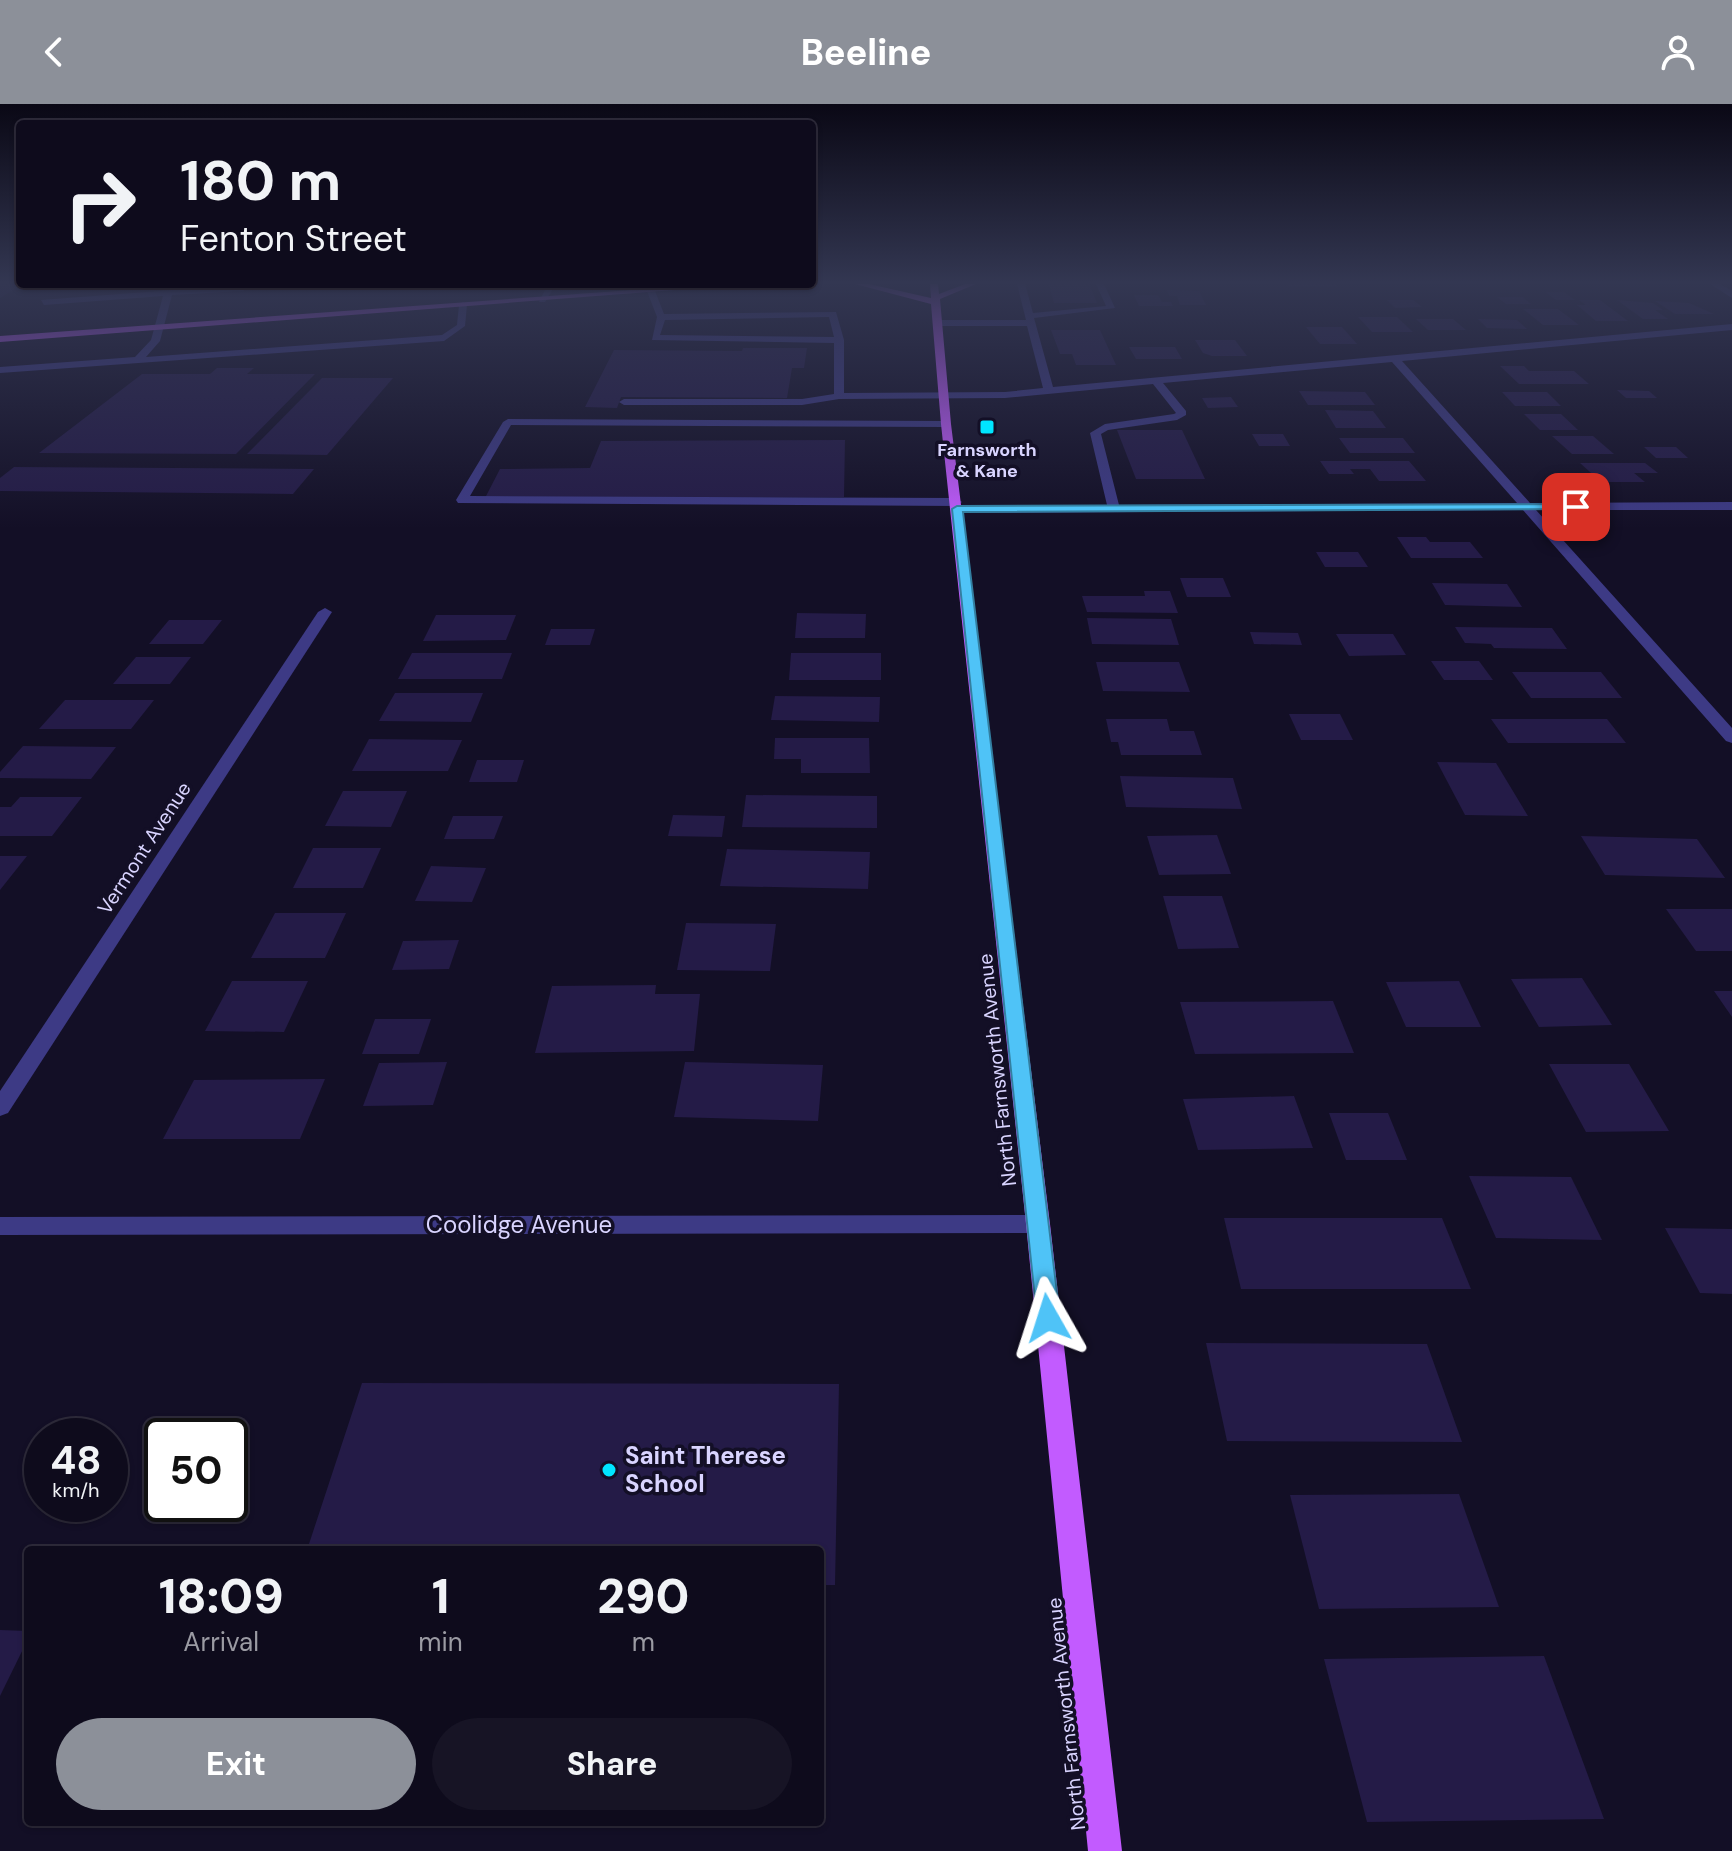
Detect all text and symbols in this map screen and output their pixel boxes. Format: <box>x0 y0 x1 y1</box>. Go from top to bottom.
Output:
text: Beeline <box>801 29 931 76</box>
icon: back <box>32 30 76 74</box>
icon: person <box>1656 30 1700 74</box>
text: 180 m <box>180 144 341 217</box>
icon: right <box>48 152 152 256</box>
text: Fenton Street <box>180 215 407 262</box>
marker: Farnsworth & Kane <box>978 418 996 436</box>
place label: Farnsworth & Kane <box>937 438 1037 483</box>
pin <box>1542 473 1610 541</box>
icon: arrive <box>1554 485 1598 529</box>
street label: Vermont Avenue <box>91 777 197 919</box>
street label: North Farnsworth Avenue <box>972 952 1022 1188</box>
street label: Coolidge Avenue <box>426 1209 612 1240</box>
position arrow <box>1006 1276 1090 1360</box>
speed limit sign: 50 <box>144 1418 248 1522</box>
text: 48 <box>50 1434 102 1486</box>
place label: Saint Therese School <box>625 1440 786 1499</box>
marker: Saint Therese School <box>600 1461 618 1479</box>
text: km/h <box>52 1477 100 1503</box>
text: 18:09 <box>159 1565 284 1628</box>
text: 1 <box>432 1565 449 1628</box>
text: 290 <box>597 1565 689 1628</box>
street label: North Farnsworth Avenue <box>1041 1596 1091 1832</box>
text: Arrival <box>183 1625 259 1659</box>
text: min <box>418 1625 463 1659</box>
text: m <box>632 1625 655 1659</box>
button: Exit <box>56 1718 416 1810</box>
button: Share <box>432 1718 792 1810</box>

